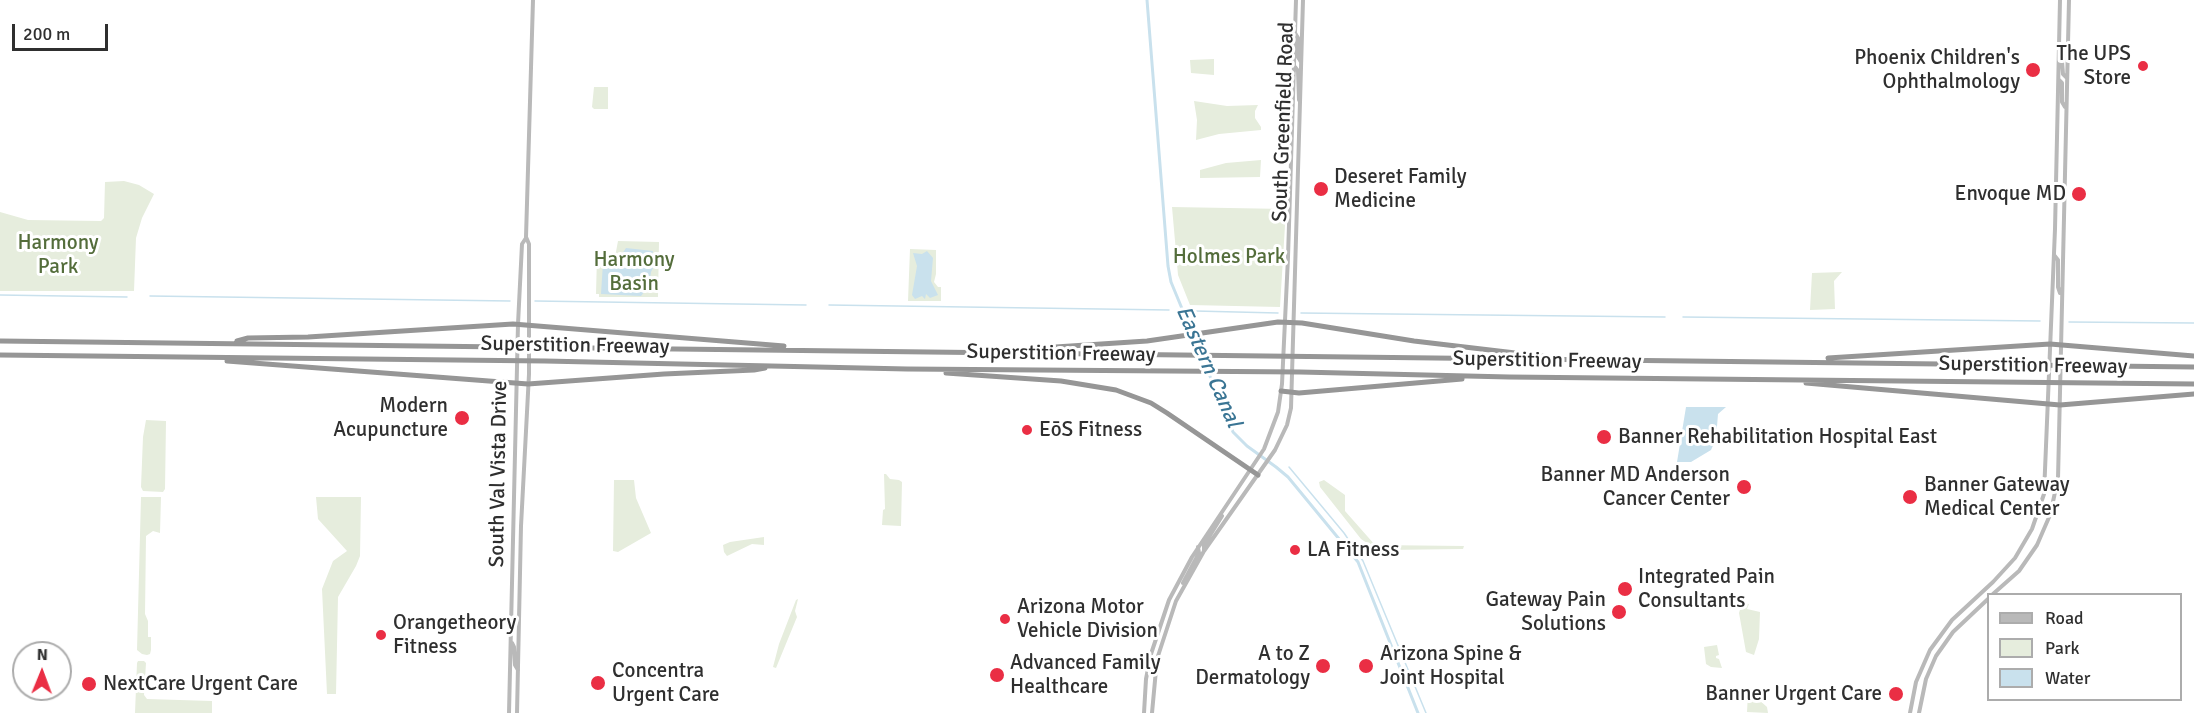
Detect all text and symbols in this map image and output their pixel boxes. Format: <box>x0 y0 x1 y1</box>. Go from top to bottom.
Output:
scale bar <box>15 12 111 50</box>
street label: South Greenfield Road <box>1268 22 1300 222</box>
text: 200 m <box>23 23 70 45</box>
place label: The UPS Store <box>2056 41 2131 91</box>
place label: Phoenix Children's Ophthalmology <box>1854 45 2020 95</box>
marker: The UPS Store <box>2136 59 2150 73</box>
marker: Phoenix Children's Ophthalmology <box>2024 61 2042 79</box>
place label: Deseret Family Medicine <box>1334 164 1467 214</box>
marker: Deseret Family Medicine <box>1312 180 1330 198</box>
place label: Envoque MD <box>1955 181 2066 207</box>
marker: Envoque MD <box>2070 185 2088 203</box>
park label: Harmony Park <box>17 230 99 280</box>
park label: Holmes Park <box>1173 244 1285 270</box>
park label: Harmony Basin <box>593 247 675 297</box>
water label: Eastern Canal <box>1169 302 1247 432</box>
street label: Superstition Freeway <box>480 332 670 360</box>
street label: Superstition Freeway <box>966 340 1156 368</box>
street label: Superstition Freeway <box>1452 347 1642 375</box>
street label: Superstition Freeway <box>1938 352 2128 380</box>
street label: South Val Vista Drive <box>485 380 513 568</box>
place label: Modern Acupuncture <box>333 393 448 443</box>
marker: Modern Acupuncture <box>453 409 471 427</box>
place label: EōS Fitness <box>1039 417 1142 443</box>
marker: EōS Fitness <box>1020 423 1034 437</box>
place label: Banner Rehabilitation Hospital East <box>1618 424 1937 450</box>
marker: Banner Rehabilitation Hospital East <box>1595 428 1613 446</box>
place label: Banner MD Anderson Cancer Center <box>1540 462 1730 512</box>
place label: Banner Gateway Medical Center <box>1924 472 2070 522</box>
marker: Banner MD Anderson Cancer Center <box>1735 478 1753 496</box>
marker: Banner Gateway Medical Center <box>1901 488 1919 506</box>
place label: LA Fitness <box>1307 537 1399 563</box>
marker: LA Fitness <box>1288 543 1302 557</box>
place label: Integrated Pain Consultants <box>1638 564 1775 614</box>
marker: Integrated Pain Consultants <box>1616 580 1634 598</box>
place label: Gateway Pain Solutions <box>1486 587 1606 637</box>
legend <box>1987 593 2182 701</box>
place label: Arizona Motor Vehicle Division <box>1017 594 1158 644</box>
marker: Gateway Pain Solutions <box>1610 603 1628 621</box>
text: Road <box>2045 607 2084 629</box>
place label: Orangetheory Fitness <box>393 610 516 660</box>
marker: Arizona Motor Vehicle Division <box>998 612 1012 626</box>
marker: Orangetheory Fitness <box>374 628 388 642</box>
text: Park <box>2045 637 2080 659</box>
north arrow <box>12 641 72 701</box>
place label: A to Z Dermatology <box>1195 641 1310 691</box>
place label: Arizona Spine & Joint Hospital <box>1380 641 1521 691</box>
text: N <box>37 645 48 665</box>
place label: Advanced Family Healthcare <box>1010 650 1161 700</box>
marker: A to Z Dermatology <box>1314 657 1332 675</box>
marker: Arizona Spine & Joint Hospital <box>1357 657 1375 675</box>
place label: Concentra Urgent Care <box>612 658 720 708</box>
marker: Advanced Family Healthcare <box>988 666 1006 684</box>
text: Water <box>2045 667 2090 689</box>
place label: NextCare Urgent Care <box>103 671 298 697</box>
marker: Concentra Urgent Care <box>589 674 607 692</box>
marker: NextCare Urgent Care <box>80 675 98 693</box>
place label: Banner Urgent Care <box>1705 681 1882 707</box>
marker: Banner Urgent Care <box>1887 685 1905 703</box>

